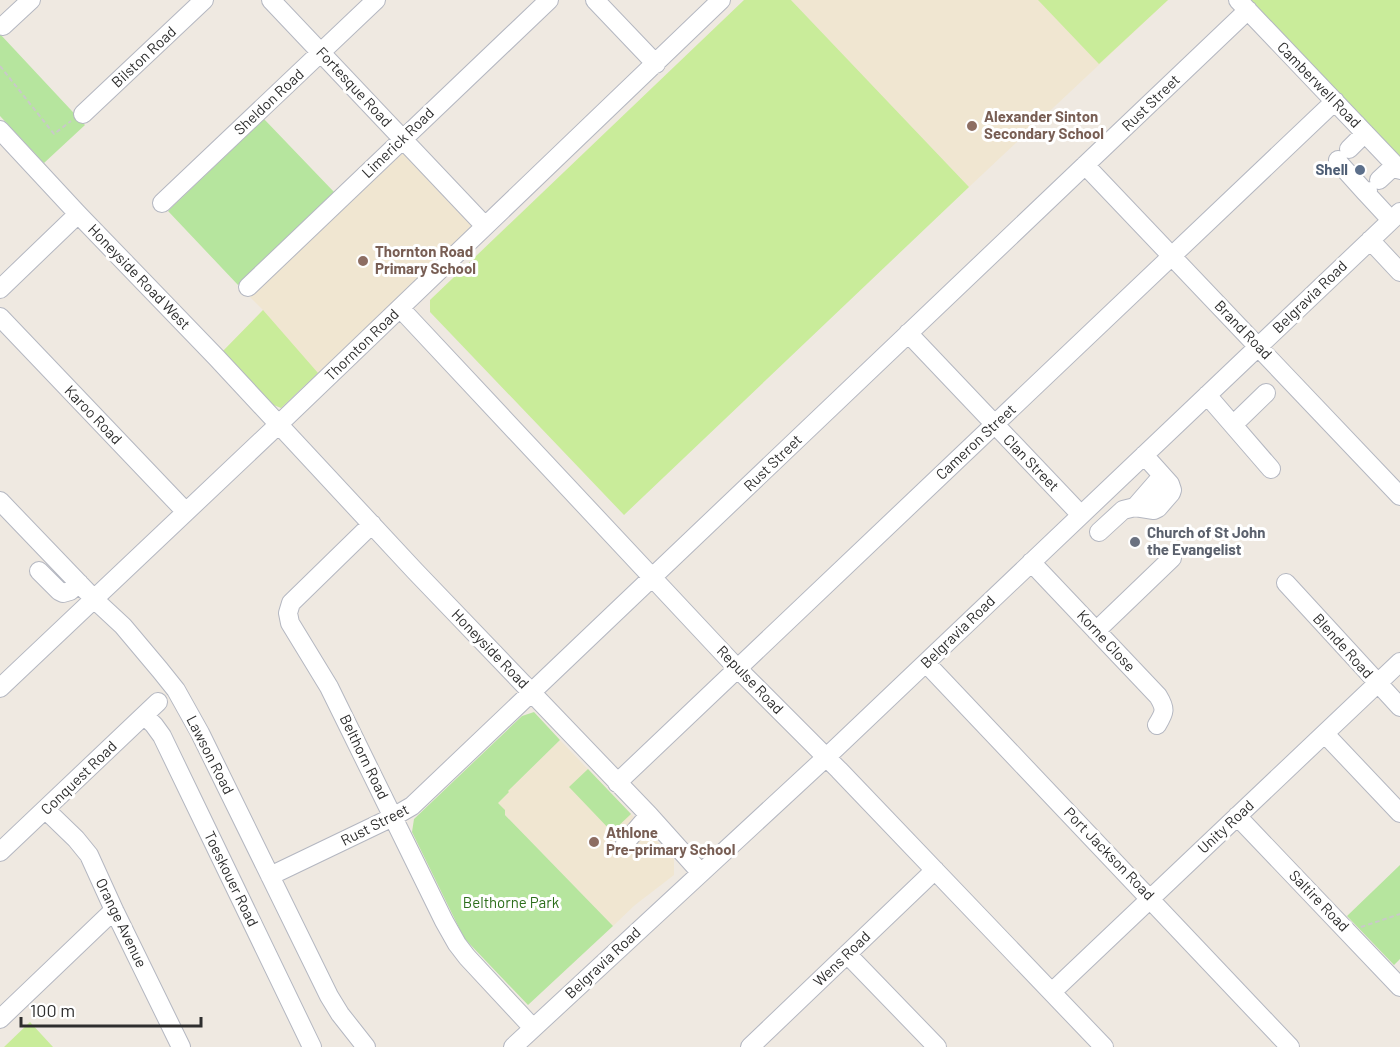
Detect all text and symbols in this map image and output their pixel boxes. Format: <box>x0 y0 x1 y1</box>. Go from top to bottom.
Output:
street label: Bilston Road <box>107 22 179 91</box>
street label: Camberwell Road <box>1274 38 1365 131</box>
street label: Fortesque Road <box>313 43 396 130</box>
street label: Sheldon Road <box>230 64 307 138</box>
street label: Rust Street <box>1117 70 1183 134</box>
street label: Limerick Road <box>357 103 437 181</box>
place label: Alexander Sinton Secondary School <box>984 107 1104 142</box>
marker: Alexander Sinton Secondary School <box>965 119 979 133</box>
place label: Shell <box>1315 160 1348 178</box>
marker: Shell <box>1353 163 1367 177</box>
street label: Honeyside Road West <box>85 220 195 333</box>
place label: Thornton Road Primary School <box>375 242 476 277</box>
marker: Thornton Road Primary School <box>356 254 370 268</box>
street label: Belgravia Road <box>1268 256 1350 336</box>
street label: Brand Road <box>1211 296 1276 362</box>
street label: Thornton Road <box>321 304 402 384</box>
street label: Karoo Road <box>61 381 126 447</box>
street label: Cameron Street <box>932 400 1019 483</box>
street label: Rust Street <box>739 430 805 494</box>
street label: Clan Street <box>1000 430 1063 495</box>
place label: Church of St John the Evangelist <box>1147 523 1265 558</box>
marker: Church of St John the Evangelist <box>1128 535 1142 549</box>
street label: Belgravia Road <box>916 591 998 671</box>
street label: Honeyside Road <box>448 605 533 692</box>
street label: Korne Close <box>1074 606 1140 675</box>
street label: Blende Road <box>1310 609 1378 682</box>
street label: Repulse Road <box>714 641 788 717</box>
street label: Belthorn Road <box>337 711 393 802</box>
street label: Lawson Road <box>183 712 238 797</box>
street label: Conquest Road <box>37 737 120 818</box>
street label: Unity Road <box>1194 796 1257 857</box>
street label: Rust Street <box>338 799 412 849</box>
street label: Port Jackson Road <box>1061 803 1159 903</box>
place label: Athlone Pre-primary School <box>606 823 735 858</box>
street label: Toeskouer Road <box>201 828 263 929</box>
marker: Athlone Pre-primary School <box>587 835 601 849</box>
street label: Saltire Road <box>1286 866 1354 935</box>
street label: Orange Avenue <box>93 875 151 970</box>
park label: Belthorne Park <box>463 893 560 911</box>
street label: Belgravia Road <box>561 923 644 1002</box>
street label: Wens Road <box>809 927 873 990</box>
scale bar <box>21 990 201 1028</box>
text: 100 m <box>30 999 75 1021</box>

